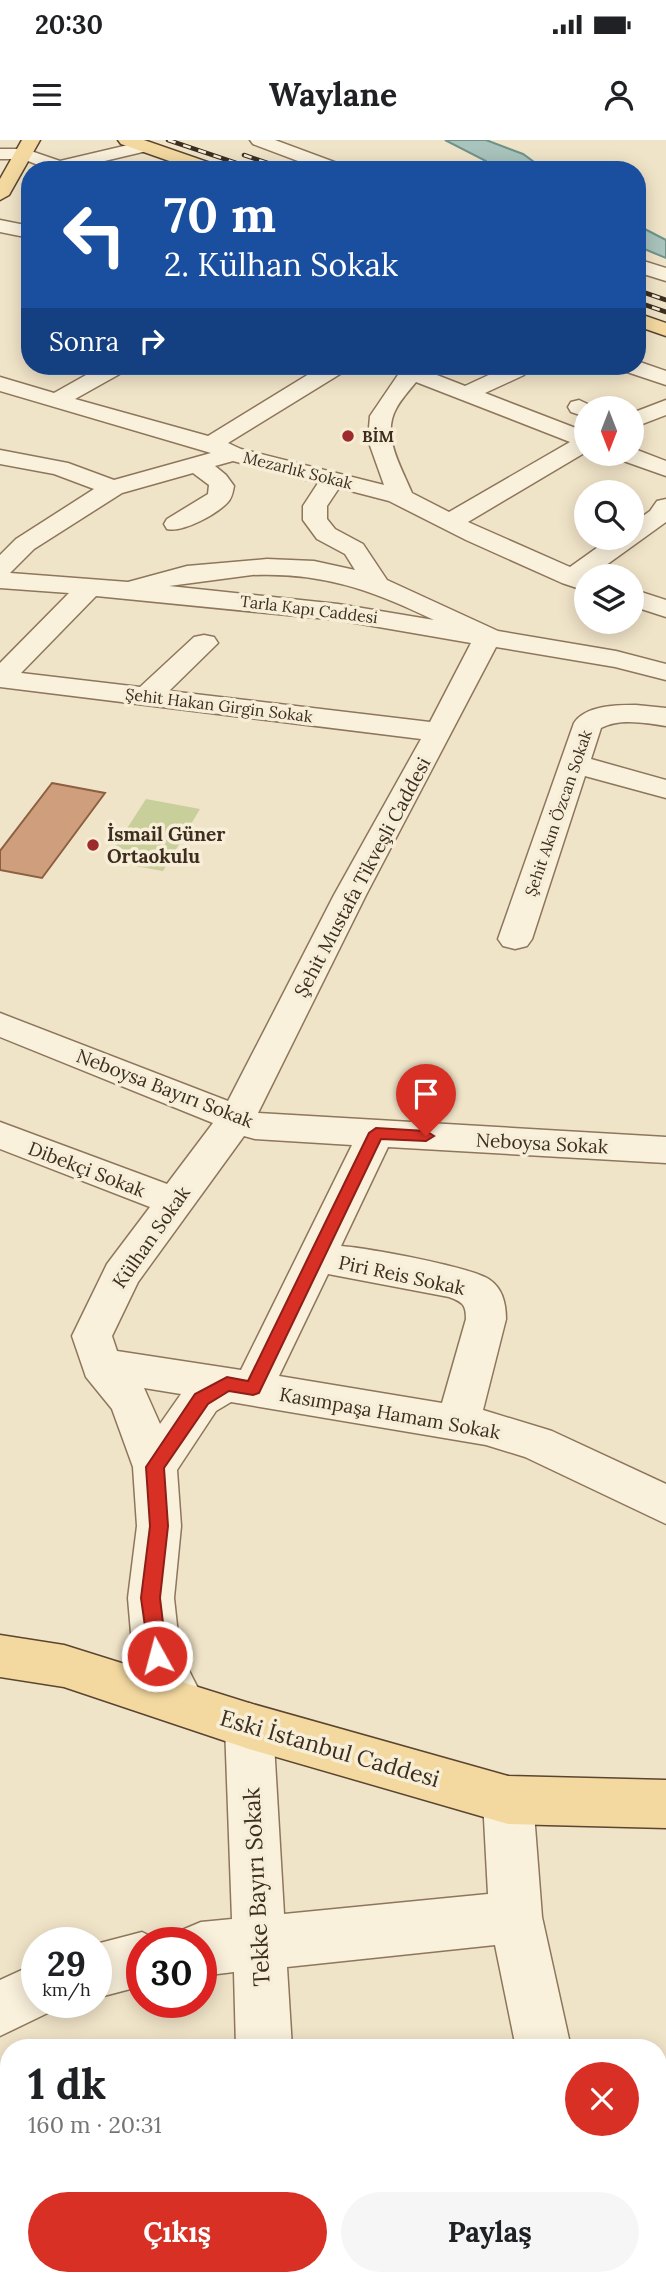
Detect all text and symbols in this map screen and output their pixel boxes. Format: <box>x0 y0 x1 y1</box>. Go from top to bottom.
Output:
text: 20:30 <box>35 8 103 41</box>
text: Waylane <box>269 74 397 115</box>
icon: menu <box>28 76 66 114</box>
icon: person <box>600 76 638 114</box>
text: 70 m <box>164 183 276 245</box>
icon: left <box>49 189 140 280</box>
text: 2. Külhan Sokak <box>164 244 398 285</box>
icon: right <box>133 322 171 360</box>
text: Sonra <box>49 325 119 358</box>
north arrow <box>574 396 644 466</box>
map controls <box>574 396 644 634</box>
place label: BİM <box>362 426 394 446</box>
marker: BİM <box>340 428 356 444</box>
street label: Mezarlık Sokak <box>241 447 355 493</box>
button: search <box>574 480 644 550</box>
button: layers <box>574 564 644 634</box>
street label: Tarla Kapı Caddesi <box>239 591 379 627</box>
street label: Şehit Hakan Girgin Sokak <box>124 684 314 726</box>
street label: Şehit Akın Özcan Sokak <box>520 727 596 899</box>
street label: Şehit Mustafa Tikveşli Caddesi <box>288 753 436 1001</box>
place label: İsmail Güner Ortaokulu <box>107 822 225 868</box>
marker: İsmail Güner Ortaokulu <box>85 837 101 853</box>
street label: Neboysa Bayırı Sokak <box>73 1043 258 1133</box>
pin <box>396 1064 456 1136</box>
icon: arrive <box>407 1075 445 1113</box>
street label: Neboysa Sokak <box>475 1128 609 1158</box>
street label: Dibekçi Sokak <box>25 1136 150 1203</box>
street label: Külhan Sokak <box>107 1181 195 1293</box>
street label: Piri Reis Sokak <box>337 1250 468 1300</box>
street label: Kasımpaşa Hamam Sokak <box>278 1382 503 1444</box>
position arrow <box>120 1619 194 1693</box>
street label: Eski İstanbul Caddesi <box>217 1703 443 1793</box>
street label: Tekke Bayırı Sokak <box>236 1786 276 1987</box>
speed limit sign: 30 <box>126 1927 217 2018</box>
text: 29 <box>47 1941 86 1986</box>
text: km/h <box>42 1978 91 2001</box>
text: 1 dk <box>28 2057 106 2111</box>
button: close <box>565 2062 639 2136</box>
text: 160 m · 20:31 <box>28 2110 162 2139</box>
button: Çıkış <box>28 2192 327 2272</box>
button: Paylaş <box>341 2192 639 2272</box>

